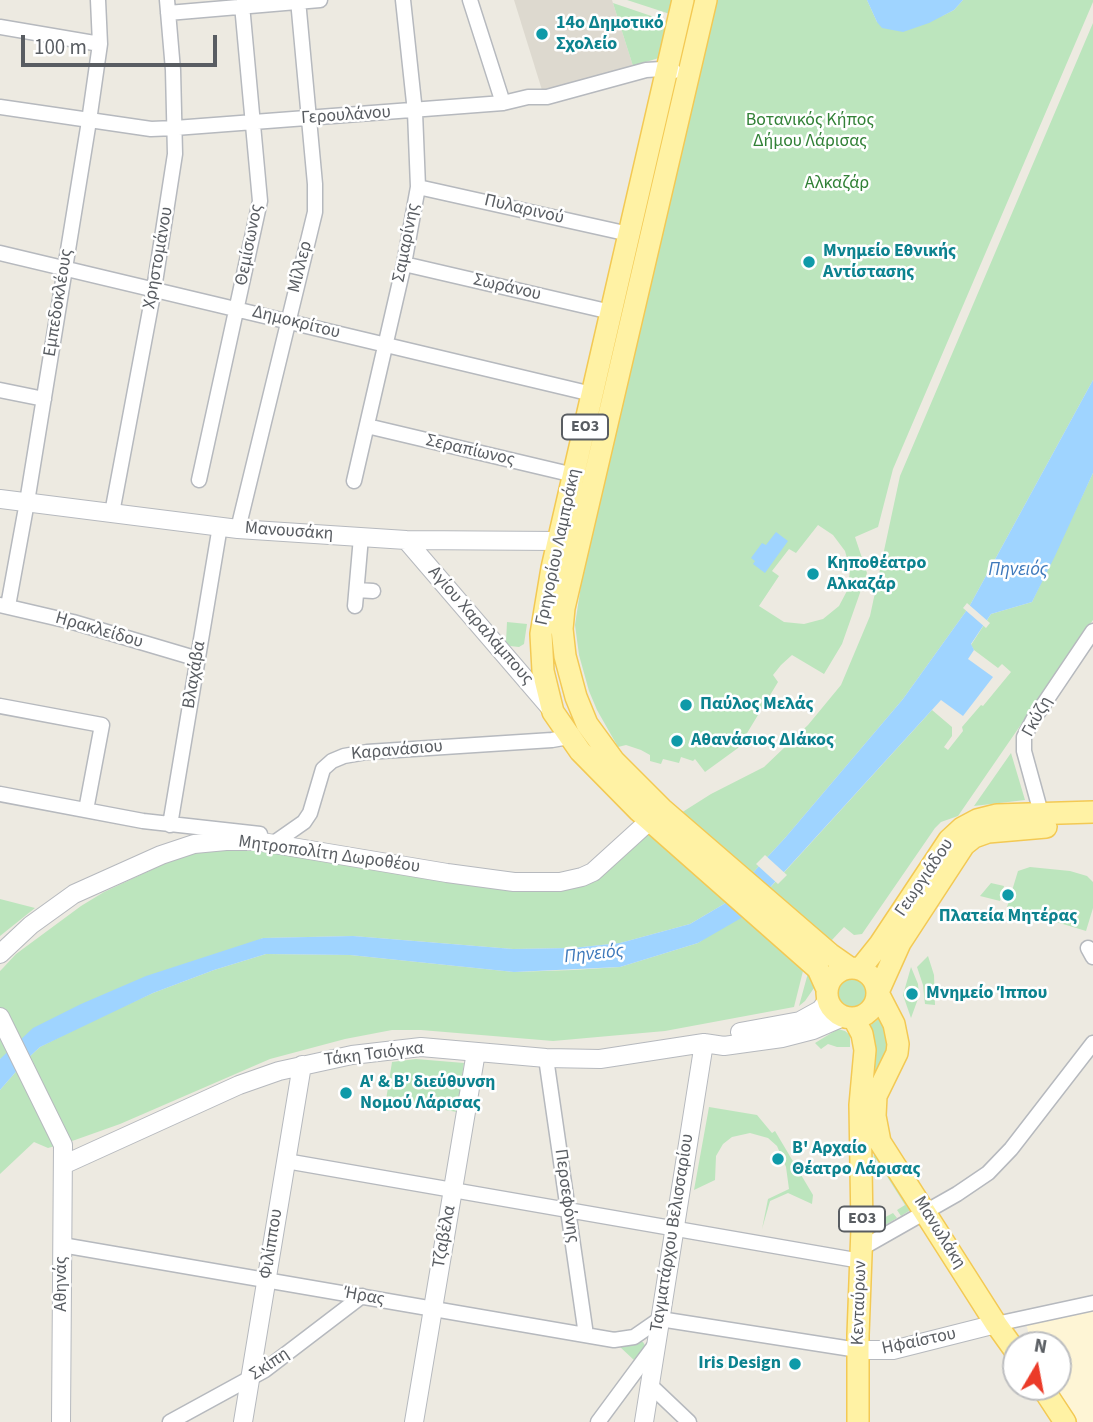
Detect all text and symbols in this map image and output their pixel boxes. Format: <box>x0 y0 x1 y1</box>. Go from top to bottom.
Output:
place label: 14ο Δημοτικό Σχολείο <box>556 13 664 56</box>
scale bar <box>24 21 220 65</box>
marker: 14ο Δημοτικό Σχολείο <box>534 26 550 42</box>
text: 100 m <box>34 32 87 62</box>
street label: Γερουλάνου <box>300 102 392 130</box>
park label: Βοτανικός Κήπος Δήμου Λάρισας <box>746 110 874 152</box>
park label: Αλκαζάρ <box>805 173 869 195</box>
street label: Πυλαρινού <box>482 190 566 230</box>
street label: Σαμαρίνης <box>389 202 425 284</box>
street label: Θεμίσωνος <box>232 203 268 287</box>
street label: Χρηστομάνου <box>139 205 179 311</box>
street label: Μίλλερ <box>284 239 318 295</box>
place label: Μνημείο Εθνικής Αντίστασης <box>823 241 956 284</box>
street label: Εμπεδοκλέους <box>40 248 78 358</box>
marker: Μνημείο Εθνικής Αντίστασης <box>801 254 817 270</box>
street label: Σωράνου <box>471 270 543 306</box>
street label: Δημοκρίτου <box>250 302 342 344</box>
road number: ΕΟ3 <box>562 414 608 440</box>
street label: Σεραπίωνος <box>423 430 517 472</box>
street label: Γρηγορίου Λαμπράκη <box>532 467 586 627</box>
street label: Μανουσάκη <box>244 518 334 546</box>
place label: Κηποθέατρο Αλκαζάρ <box>827 553 927 596</box>
water label: Πηνειός <box>988 560 1048 582</box>
street label: Αγίου Χαραλάμπους <box>423 562 537 690</box>
marker: Κηποθέατρο Αλκαζάρ <box>805 566 821 582</box>
street label: Ηρακλείδου <box>53 608 145 654</box>
street label: Βλαχάβα <box>179 640 211 710</box>
street label: Γκύζη <box>1018 693 1058 741</box>
place label: Παύλος Μελάς <box>700 694 814 716</box>
marker: Παύλος Μελάς <box>678 697 694 713</box>
place label: Αθανάσιος ΔΙάκος <box>691 730 834 752</box>
marker: Αθανάσιος ΔΙάκος <box>669 733 685 749</box>
street label: Καρανάσιου <box>350 736 444 766</box>
street label: Μητροπολίτη Δωροθέου <box>237 832 421 878</box>
street label: Γεωργιάδου <box>891 835 959 921</box>
marker: Πλατεία Μητέρας <box>1000 887 1016 903</box>
place label: Πλατεία Μητέρας <box>939 906 1077 928</box>
water label: Πηνειός <box>563 941 625 969</box>
place label: Μνημείο Ίππου <box>926 983 1047 1005</box>
marker: Μνημείο Ίππου <box>904 986 920 1002</box>
street label: Τάκη Τσιόγκα <box>323 1038 425 1072</box>
place label: Α' & Β' διεύθυνση Νομού Λάρισας <box>360 1072 495 1114</box>
marker: Α' & Β' διεύθυνση Νομού Λάρισας <box>338 1085 354 1101</box>
street label: Ταγματάρχου Βελισσαρίου <box>647 1132 699 1334</box>
place label: Β' Αρχαίο Θέατρο Λάρισας <box>792 1138 920 1180</box>
street label: Περσεφόνης <box>549 1148 583 1244</box>
marker: Β' Αρχαίο Θέατρο Λάρισας <box>770 1151 786 1167</box>
street label: Μανωλάκη <box>908 1193 970 1273</box>
street label: Τζαβέλα <box>429 1204 461 1270</box>
road number: ΕΟ3 <box>839 1206 885 1232</box>
street label: Φιλίππου <box>256 1207 288 1281</box>
street label: Αθηνάς <box>51 1256 73 1312</box>
street label: Κενταύρων <box>848 1260 872 1346</box>
street label: Ήρας <box>342 1283 386 1311</box>
street label: Ηφαίστου <box>880 1324 958 1360</box>
north arrow <box>1002 1331 1072 1401</box>
text: N <box>1032 1332 1049 1361</box>
street label: Σκίπη <box>246 1344 294 1386</box>
place label: Iris Design <box>698 1353 781 1375</box>
marker: Iris Design <box>787 1356 803 1372</box>

